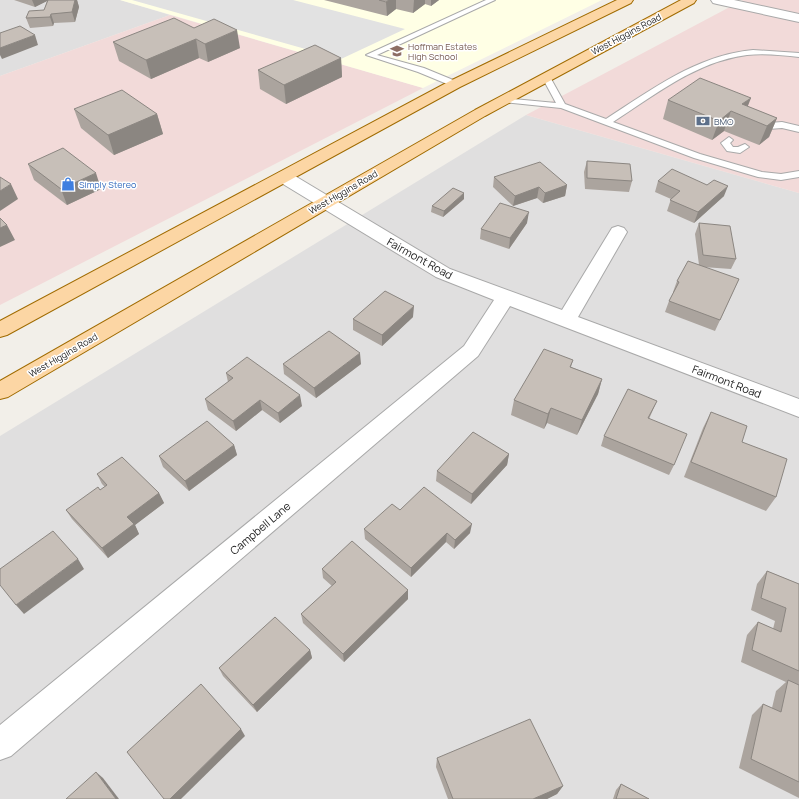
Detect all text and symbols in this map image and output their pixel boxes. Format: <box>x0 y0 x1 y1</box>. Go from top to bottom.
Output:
street label: West Higgins Road <box>589 10 663 58</box>
place label: Hoffman Estates High School <box>408 40 477 63</box>
school or university icon: Hoffman Estates High School <box>389 43 405 59</box>
bank icon: BMO <box>695 113 711 129</box>
place label: BMO <box>714 115 734 128</box>
street label: West Higgins Road <box>306 167 380 217</box>
shop icon: Simply Stereo <box>60 176 76 192</box>
place label: Simply Stereo <box>79 178 136 191</box>
street label: Fairmont Road <box>384 234 456 282</box>
street label: West Higgins Road <box>26 330 100 380</box>
street label: Fairmont Road <box>690 361 764 401</box>
street label: Campbell Lane <box>227 498 294 558</box>

